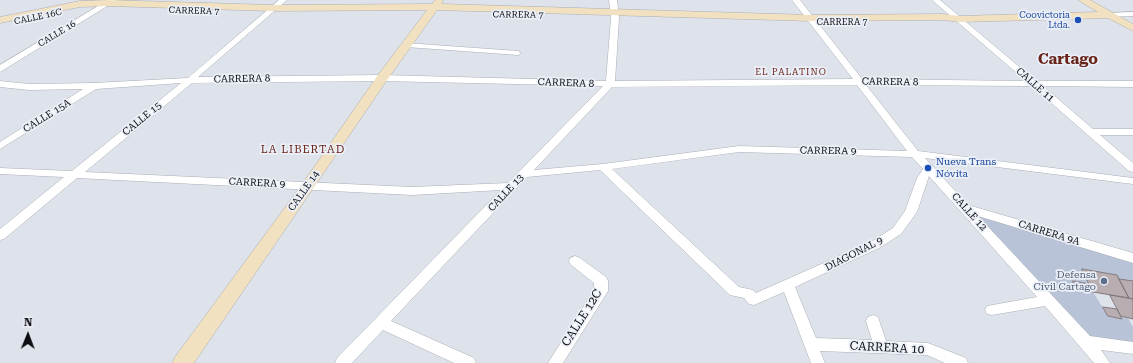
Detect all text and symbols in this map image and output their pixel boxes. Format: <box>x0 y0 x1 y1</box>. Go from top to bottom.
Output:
street label: CARRERA 7 <box>168 5 220 17</box>
street label: CALLE 16C <box>13 7 63 27</box>
street label: CARRERA 7 <box>492 9 544 21</box>
place label: Coovictoria Ltda. <box>1019 10 1070 31</box>
marker: Coovictoria Ltda. <box>1073 15 1083 25</box>
street label: CARRERA 7 <box>817 17 867 27</box>
street label: CALLE 16 <box>36 19 78 49</box>
district label: Cartago <box>1038 51 1098 69</box>
street label: CALLE 11 <box>1013 65 1057 105</box>
district label: EL PALATINO <box>755 67 827 77</box>
street label: CARRERA 8 <box>214 73 270 85</box>
street label: CARRERA 8 <box>537 76 595 90</box>
street label: CARRERA 8 <box>862 76 918 88</box>
street label: CALLE 15A <box>21 97 73 135</box>
street label: CALLE 15 <box>120 100 164 138</box>
district label: LA LIBERTAD <box>261 143 345 157</box>
street label: CARRERA 9 <box>800 145 856 157</box>
place label: Nueva Trans Nóvita <box>936 156 996 180</box>
marker: Nueva Trans Nóvita <box>923 163 933 173</box>
street label: CALLE 14 <box>286 168 322 214</box>
street label: CALLE 13 <box>486 172 526 214</box>
street label: CARRERA 9 <box>228 176 286 190</box>
street label: CALLE 12 <box>949 191 989 233</box>
street label: CARRERA 9A <box>1017 218 1081 248</box>
street label: DIAGONAL 9 <box>823 234 885 274</box>
place label: Defensa Civil Cartago <box>1033 269 1096 292</box>
marker: Defensa Civil Cartago <box>1099 276 1109 286</box>
street label: CALLE 12C <box>559 287 605 349</box>
north arrow <box>8 315 48 355</box>
text: N <box>24 316 33 329</box>
street label: CARRERA 10 <box>849 339 925 357</box>

